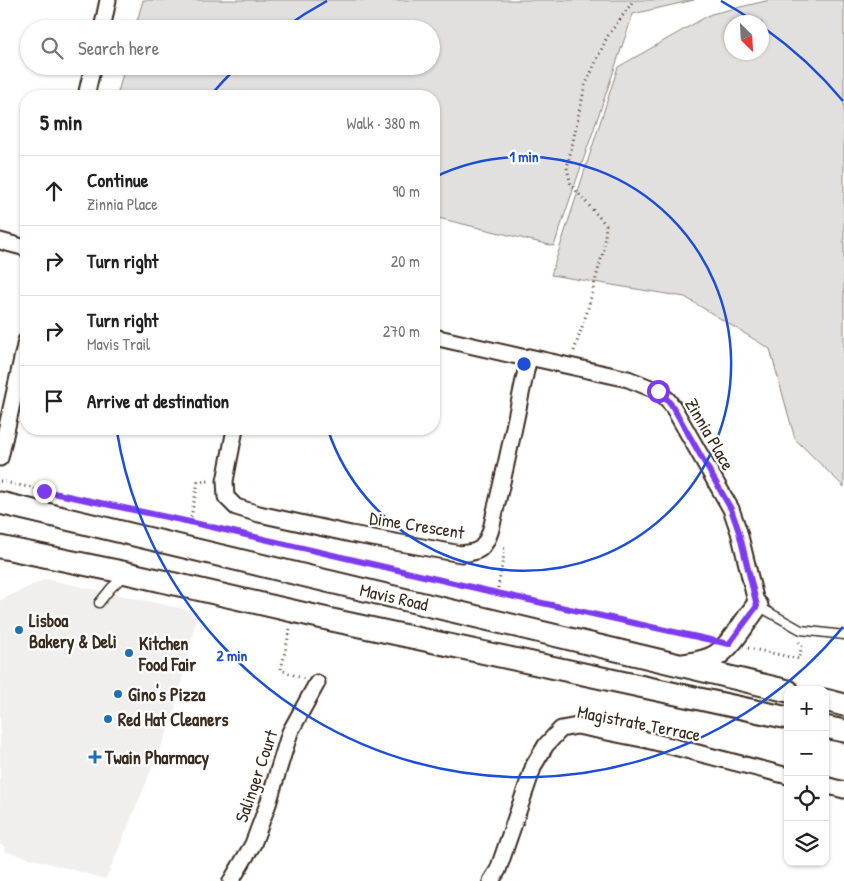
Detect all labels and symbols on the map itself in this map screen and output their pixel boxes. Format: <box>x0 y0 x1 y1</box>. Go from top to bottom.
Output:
north arrow <box>724 15 769 60</box>
text: 1 min <box>509 146 539 167</box>
centre of rings <box>515 355 533 373</box>
route start <box>647 380 670 403</box>
street label: Zinnia Place <box>679 393 741 475</box>
route end <box>33 480 56 503</box>
street label: Dime Crescent <box>368 505 467 545</box>
street label: Mavis Road <box>357 577 431 617</box>
place label: Lisboa Bakery & Deli <box>29 608 117 655</box>
marker: Lisboa Bakery & Deli <box>13 624 25 636</box>
place label: Kitchen Food Fair <box>138 631 196 677</box>
text: 2 min <box>217 645 248 666</box>
marker: Kitchen Food Fair <box>123 647 135 659</box>
place label: Gino's Pizza <box>128 682 206 707</box>
marker: Gino's Pizza <box>112 688 124 700</box>
street label: Magistrate Terrace <box>575 699 703 747</box>
place label: Red Hat Cleaners <box>118 707 228 732</box>
marker: Red Hat Cleaners <box>102 713 114 725</box>
street label: Salinger Court <box>229 726 284 825</box>
place label: Twain Pharmacy <box>104 745 210 771</box>
marker: Twain Pharmacy <box>89 751 101 763</box>

